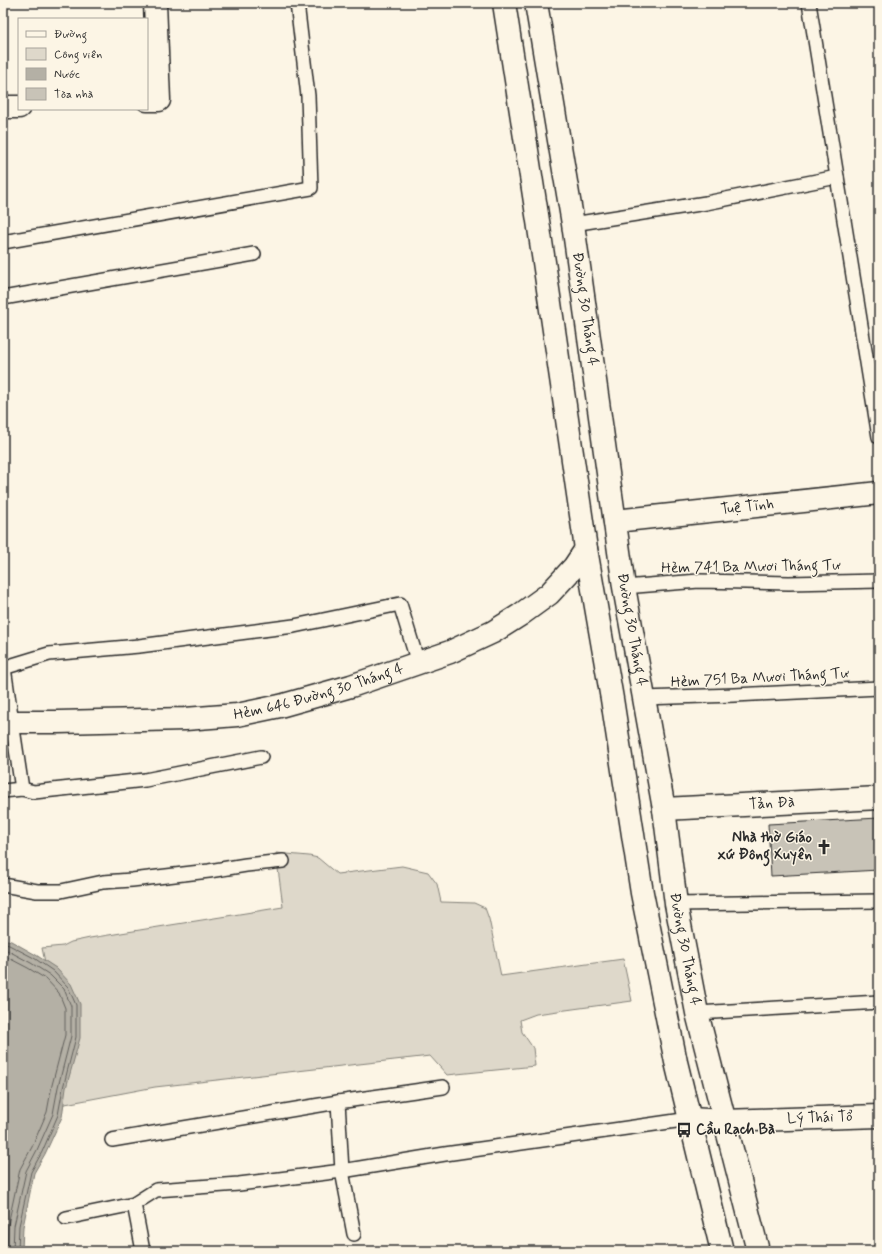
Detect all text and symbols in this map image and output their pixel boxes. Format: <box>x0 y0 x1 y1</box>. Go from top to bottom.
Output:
legend <box>18 18 148 110</box>
text: Đường <box>54 27 87 44</box>
text: Công viên <box>54 47 102 64</box>
text: Nước <box>54 67 80 83</box>
text: Tòa nhà <box>54 87 94 103</box>
street label: Đường 30 Tháng 4 <box>567 251 603 368</box>
street label: Tuệ Tĩnh <box>720 494 775 520</box>
street label: Hẻm 741 Ba Mươi Tháng Tư <box>661 555 841 580</box>
street label: Đường 30 Tháng 4 <box>612 572 652 688</box>
street label: Hẻm 646 Đường 30 Tháng 4 <box>232 659 407 725</box>
street label: Hẻm 751 Ba Mươi Tháng Tư <box>670 663 850 694</box>
street label: Tản Đà <box>748 792 795 815</box>
place label: Nhà thờ Giáo xứ Đông Xuyên <box>717 828 813 867</box>
church icon: Nhà thờ Giáo xứ Đông Xuyên <box>815 838 833 856</box>
street label: Đường 30 Tháng 4 <box>665 891 705 1008</box>
street label: Lý Thái Tổ <box>787 1107 854 1129</box>
place label: Cầu Rạch Bà <box>696 1120 775 1140</box>
bus stop icon: Cầu Rạch Bà <box>675 1121 693 1139</box>

